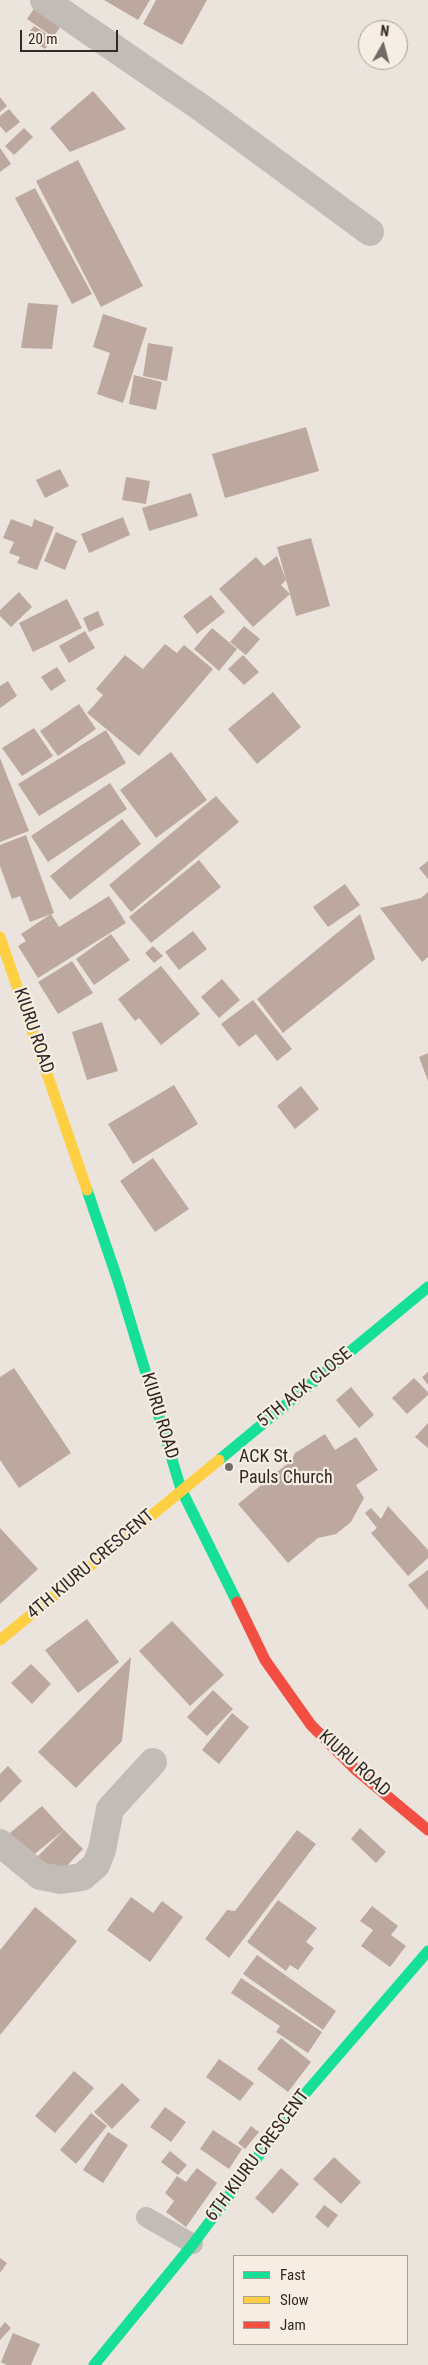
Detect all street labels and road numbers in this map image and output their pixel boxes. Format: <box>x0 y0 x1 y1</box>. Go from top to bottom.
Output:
street label: KIURU ROAD <box>8 985 58 1077</box>
street label: 5TH ACK CLOSE <box>253 1343 357 1433</box>
street label: KIURU ROAD <box>136 1370 182 1462</box>
street label: 4TH KIURU CRESCENT <box>23 1506 159 1624</box>
street label: KIURU ROAD <box>314 1726 394 1802</box>
street label: 6TH KIURU CRESCENT <box>201 2086 315 2226</box>

